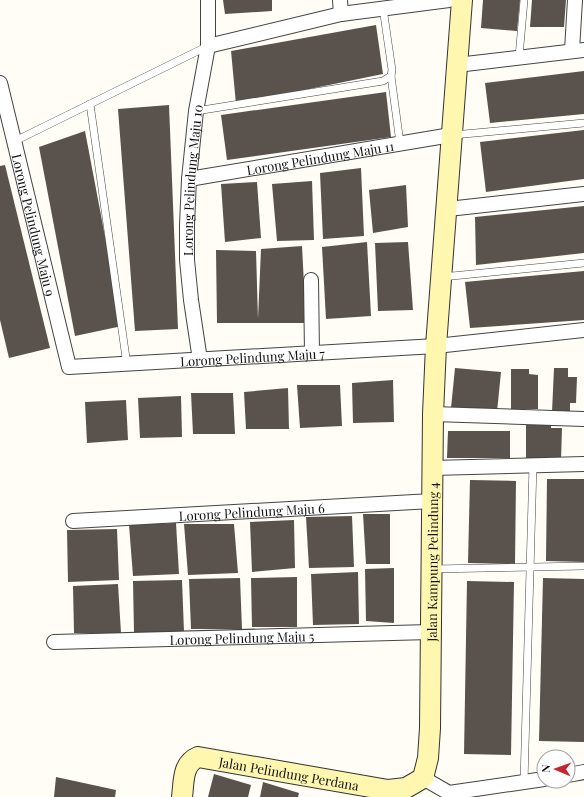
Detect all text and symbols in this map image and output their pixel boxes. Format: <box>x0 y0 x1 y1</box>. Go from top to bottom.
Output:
street label: Lorong Pelindung Maju 10 <box>178 103 206 256</box>
street label: Lorong Pelindung Maju 11 <box>245 136 395 178</box>
street label: Lorong Pelindung Maju 9 <box>9 152 60 298</box>
street label: Lorong Pelindung Maju 7 <box>180 344 326 369</box>
street label: Jalan Kampung Pelindung 4 <box>422 482 441 643</box>
street label: Lorong Pelindung Maju 6 <box>178 498 325 524</box>
street label: Lorong Pelindung Maju 5 <box>169 627 315 647</box>
north arrow <box>536 749 576 789</box>
street label: Jalan Pelindung Perdana <box>217 752 361 793</box>
text: N <box>538 764 553 773</box>

